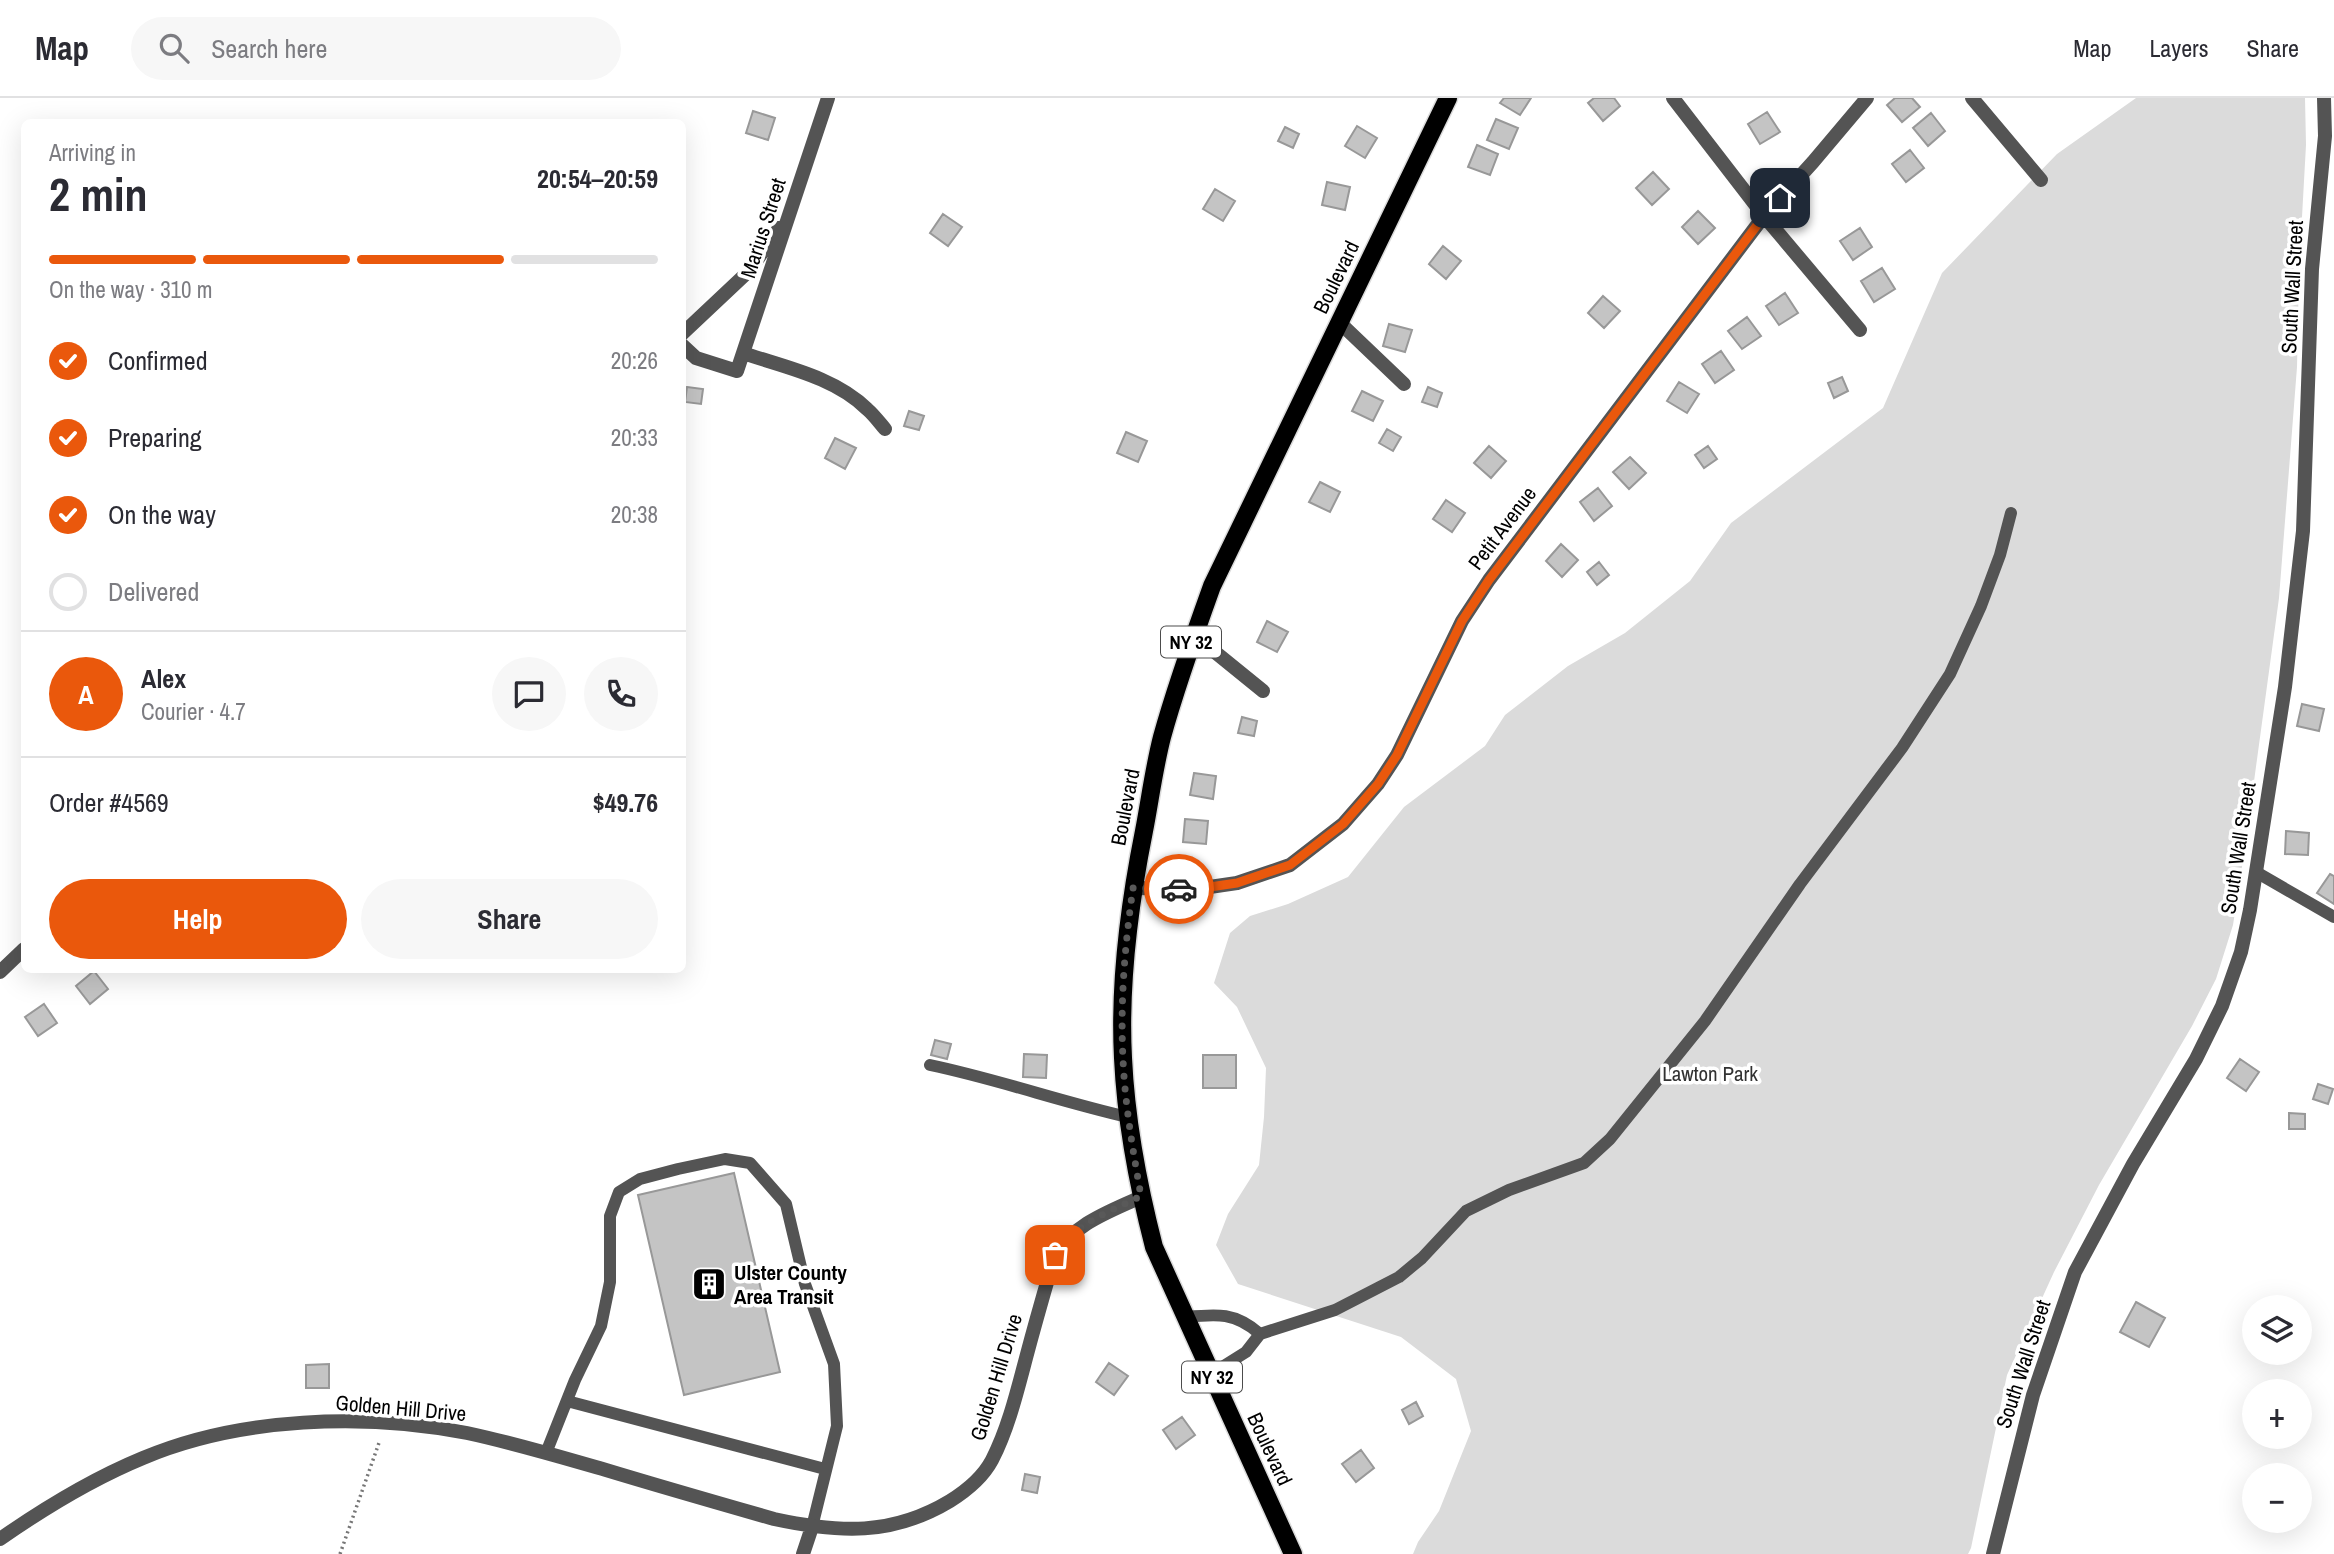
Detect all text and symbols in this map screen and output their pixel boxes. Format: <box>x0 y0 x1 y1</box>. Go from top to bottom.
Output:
search box <box>131 17 621 80</box>
text: Map <box>35 26 89 70</box>
icon: search <box>155 29 193 67</box>
text: Search here <box>211 31 327 66</box>
text: Map <box>2073 32 2111 64</box>
text: Layers <box>2149 32 2208 64</box>
text: Share <box>2246 32 2299 64</box>
text: Arriving in <box>49 137 136 168</box>
text: 20:54–20:59 <box>537 161 658 196</box>
text: 2 min <box>49 163 148 225</box>
pin <box>1750 168 1810 228</box>
street label: Marius Street <box>733 174 793 282</box>
icon: home <box>1761 179 1799 217</box>
street label: South Wall Street <box>2274 219 2310 354</box>
street label: Boulevard <box>1306 236 1366 318</box>
text: On the way · 310 m <box>49 274 213 305</box>
icon: check <box>49 342 87 380</box>
text: Confirmed <box>108 343 208 378</box>
text: 20:26 <box>611 345 658 376</box>
icon: check <box>49 419 87 457</box>
text: Preparing <box>108 420 202 455</box>
text: 20:33 <box>611 422 658 453</box>
street label: Petit Avenue <box>1461 480 1543 576</box>
icon: check <box>49 496 87 534</box>
text: On the way <box>108 497 216 532</box>
text: 20:38 <box>611 499 658 530</box>
text: Delivered <box>108 574 199 609</box>
road number: NY 32 <box>1161 626 1221 657</box>
button: chat <box>492 657 566 731</box>
button: phone <box>584 657 658 731</box>
text: Alex <box>141 661 186 696</box>
text: A <box>78 677 94 712</box>
text: Courier · 4.7 <box>141 696 246 727</box>
street label: Boulevard <box>1103 766 1147 848</box>
street label: South Wall Street <box>2213 780 2263 916</box>
text: Order #4569 <box>49 785 169 820</box>
text: $49.76 <box>593 785 658 820</box>
courier <box>1144 854 1214 924</box>
icon: car <box>1160 870 1198 908</box>
button: Help <box>49 879 347 959</box>
button: Share <box>361 879 658 959</box>
park label: Lawton Park <box>1662 1059 1758 1088</box>
pin <box>1025 1225 1085 1285</box>
icon: bag <box>1036 1236 1074 1274</box>
place label: Ulster County Area Transit <box>734 1258 847 1311</box>
building icon: Ulster County Area Transit <box>690 1265 728 1303</box>
map controls <box>2242 1295 2312 1533</box>
button: layers <box>2242 1295 2312 1365</box>
street label: South Wall Street <box>1989 1296 2057 1432</box>
street label: Golden Hill Drive <box>963 1310 1029 1444</box>
road number: NY 32 <box>1182 1362 1242 1392</box>
button: + <box>2242 1379 2312 1449</box>
street label: Golden Hill Drive <box>334 1388 468 1428</box>
street label: Boulevard <box>1240 1408 1300 1490</box>
button: − <box>2242 1463 2312 1533</box>

